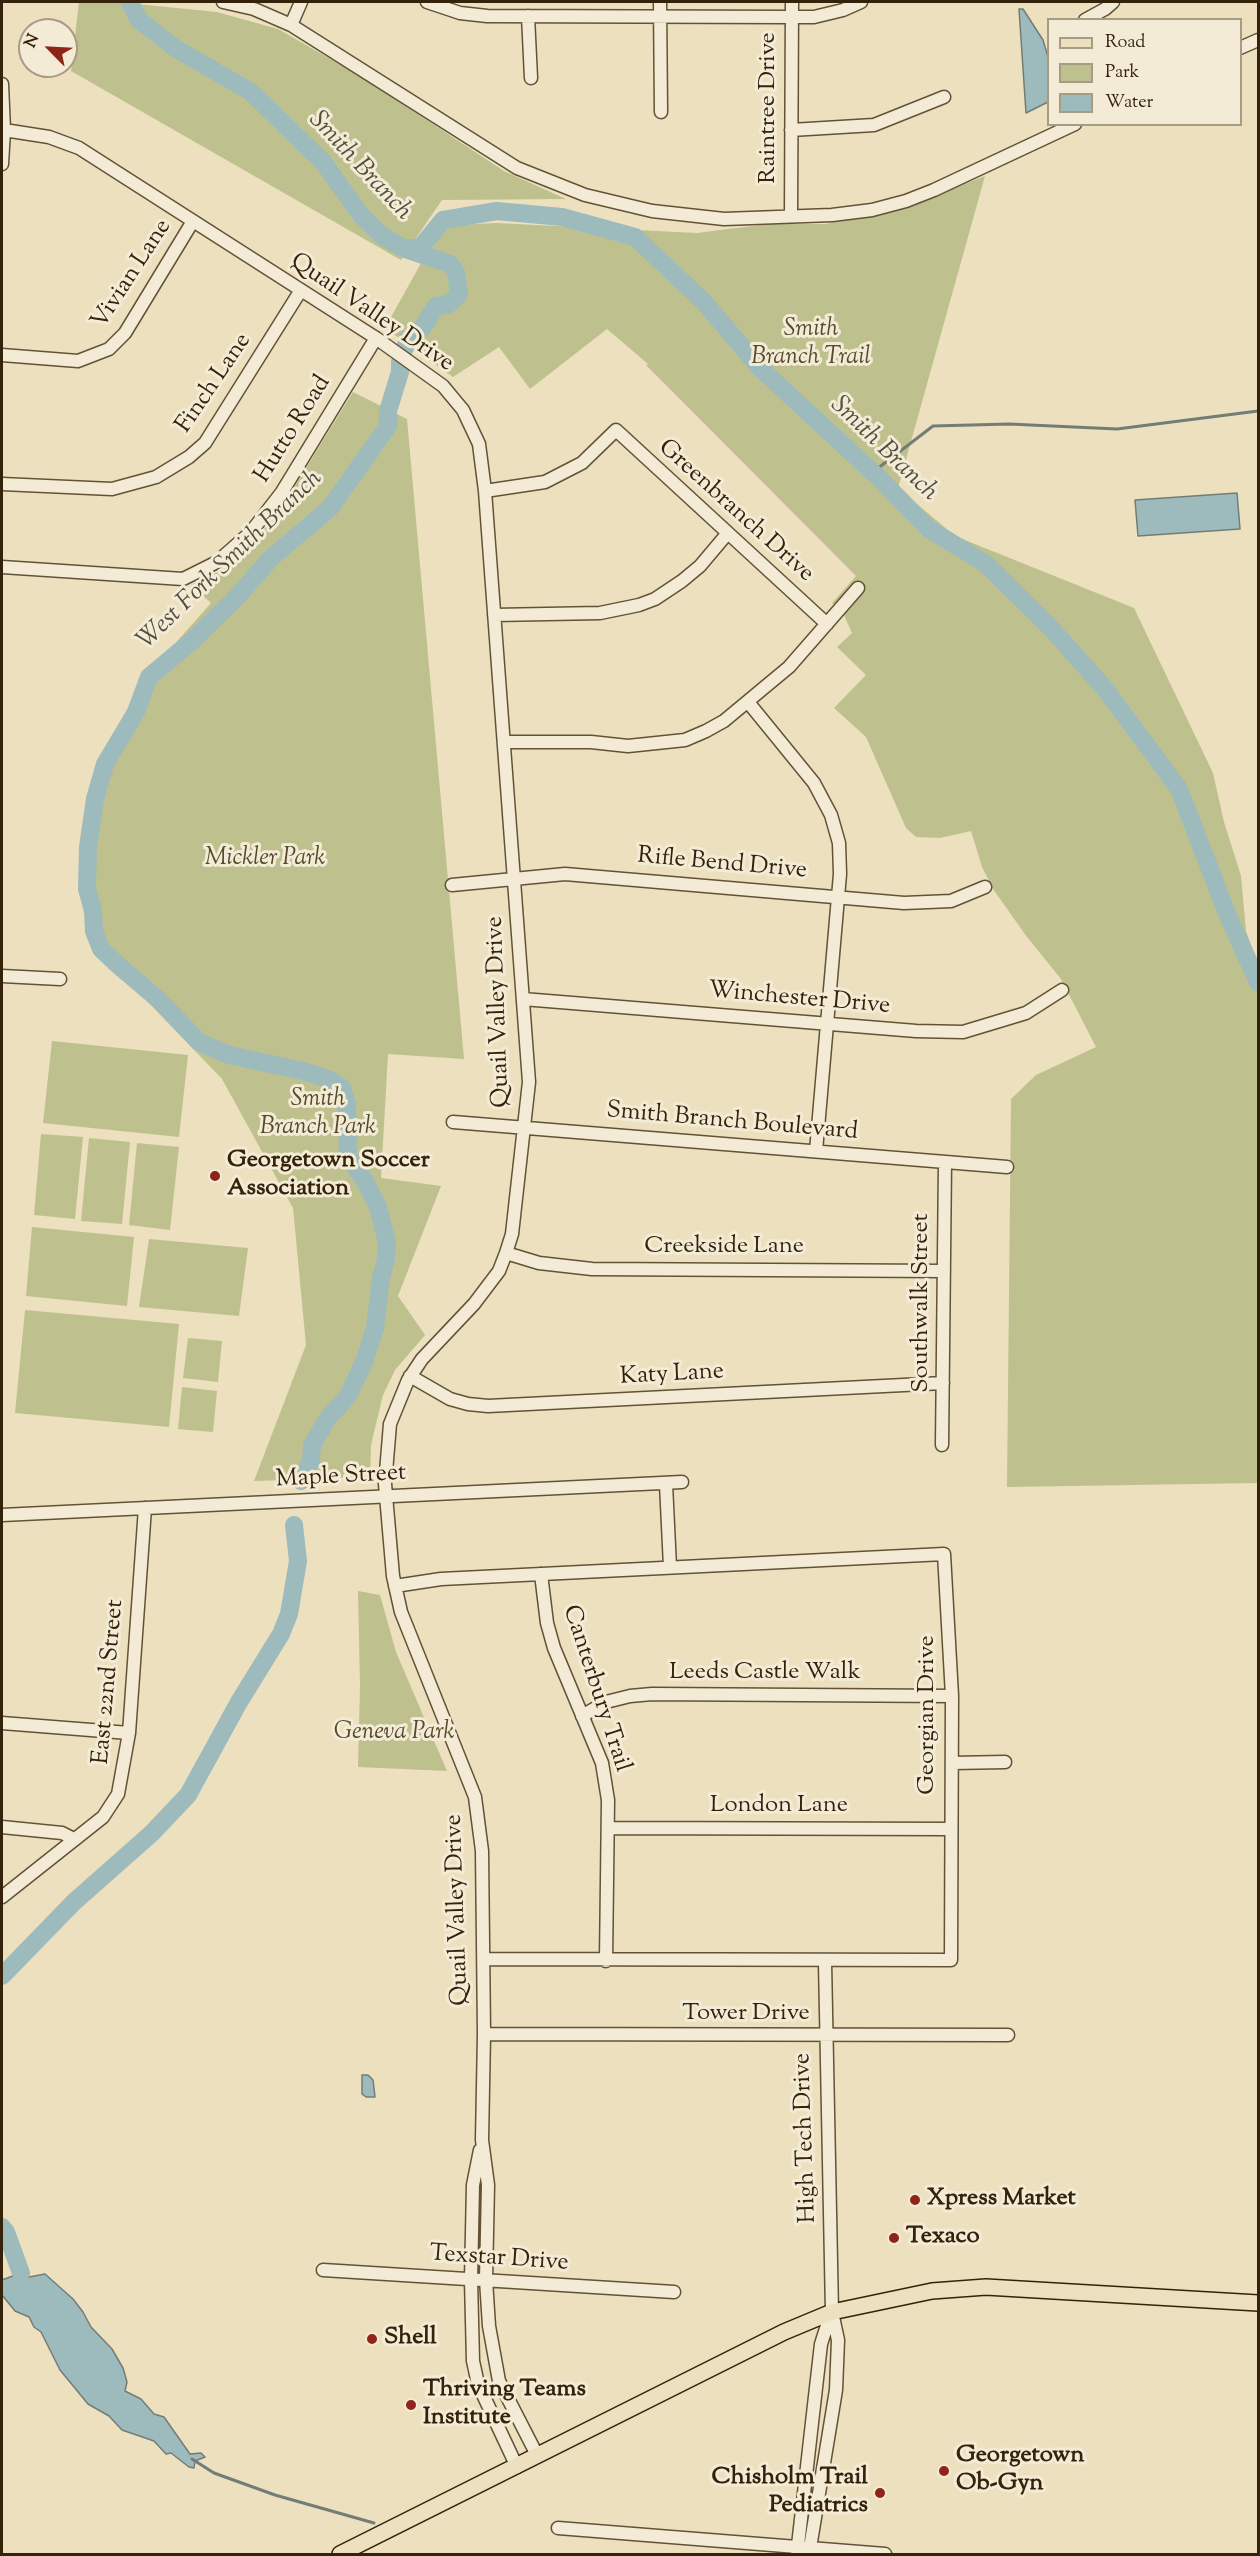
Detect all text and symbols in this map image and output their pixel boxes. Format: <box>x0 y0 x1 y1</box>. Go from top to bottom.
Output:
north arrow <box>18 18 78 78</box>
legend <box>1047 18 1242 126</box>
text: Road <box>1105 30 1145 56</box>
text: N <box>20 31 46 52</box>
street label: Raintree Drive <box>756 32 784 184</box>
text: Park <box>1105 60 1139 86</box>
text: Water <box>1105 90 1153 116</box>
water label: Smith Branch <box>300 106 418 228</box>
street label: Vivian Lane <box>87 215 179 335</box>
street label: Quail Valley Drive <box>284 249 458 379</box>
park label: Smith Branch Trail <box>751 317 871 373</box>
street label: Finch Lane <box>171 329 259 439</box>
street label: Hutto Road <box>250 371 338 489</box>
water label: Smith Branch <box>822 391 944 509</box>
street label: Greenbranch Drive <box>651 434 819 590</box>
water label: West Fork Smith Branch <box>132 465 330 657</box>
street label: Rifle Bend Drive <box>636 843 808 887</box>
park label: Mickler Park <box>205 846 325 874</box>
street label: Quail Valley Drive <box>482 916 518 1108</box>
street label: Winchester Drive <box>707 978 891 1022</box>
park label: Smith Branch Park <box>260 1087 376 1143</box>
street label: Smith Branch Boulevard <box>605 1098 859 1148</box>
place label: Georgetown Soccer Association <box>227 1148 430 1204</box>
marker: Georgetown Soccer Association <box>208 1169 222 1183</box>
street label: Southwalk Street <box>909 1213 937 1393</box>
street label: Creekside Lane <box>644 1234 804 1262</box>
street label: Katy Lane <box>619 1359 725 1393</box>
street label: Maple Street <box>275 1460 407 1496</box>
street label: East 22nd Street <box>88 1598 132 1766</box>
street label: Canterbury Trail <box>554 1602 636 1776</box>
street label: Georgian Drive <box>915 1635 943 1795</box>
street label: Leeds Castle Walk <box>669 1660 861 1688</box>
park label: Geneva Park <box>334 1720 454 1748</box>
street label: London Lane <box>710 1793 848 1821</box>
street label: Quail Valley Drive <box>441 1814 477 2006</box>
street label: Tower Drive <box>682 2001 810 2029</box>
street label: High Tech Drive <box>790 2052 824 2224</box>
place label: Xpress Market <box>927 2186 1076 2214</box>
marker: Xpress Market <box>908 2193 922 2207</box>
place label: Texaco <box>906 2224 980 2252</box>
marker: Texaco <box>887 2231 901 2245</box>
street label: Texstar Drive <box>429 2241 569 2279</box>
place label: Shell <box>384 2325 437 2353</box>
marker: Shell <box>365 2332 379 2346</box>
place label: Thriving Teams Institute <box>423 2377 586 2433</box>
marker: Thriving Teams Institute <box>404 2398 418 2412</box>
place label: Georgetown Ob-Gyn <box>956 2443 1084 2499</box>
marker: Georgetown Ob-Gyn <box>937 2464 951 2478</box>
place label: Chisholm Trail Pediatrics <box>711 2465 868 2521</box>
marker: Chisholm Trail Pediatrics <box>873 2486 887 2500</box>

